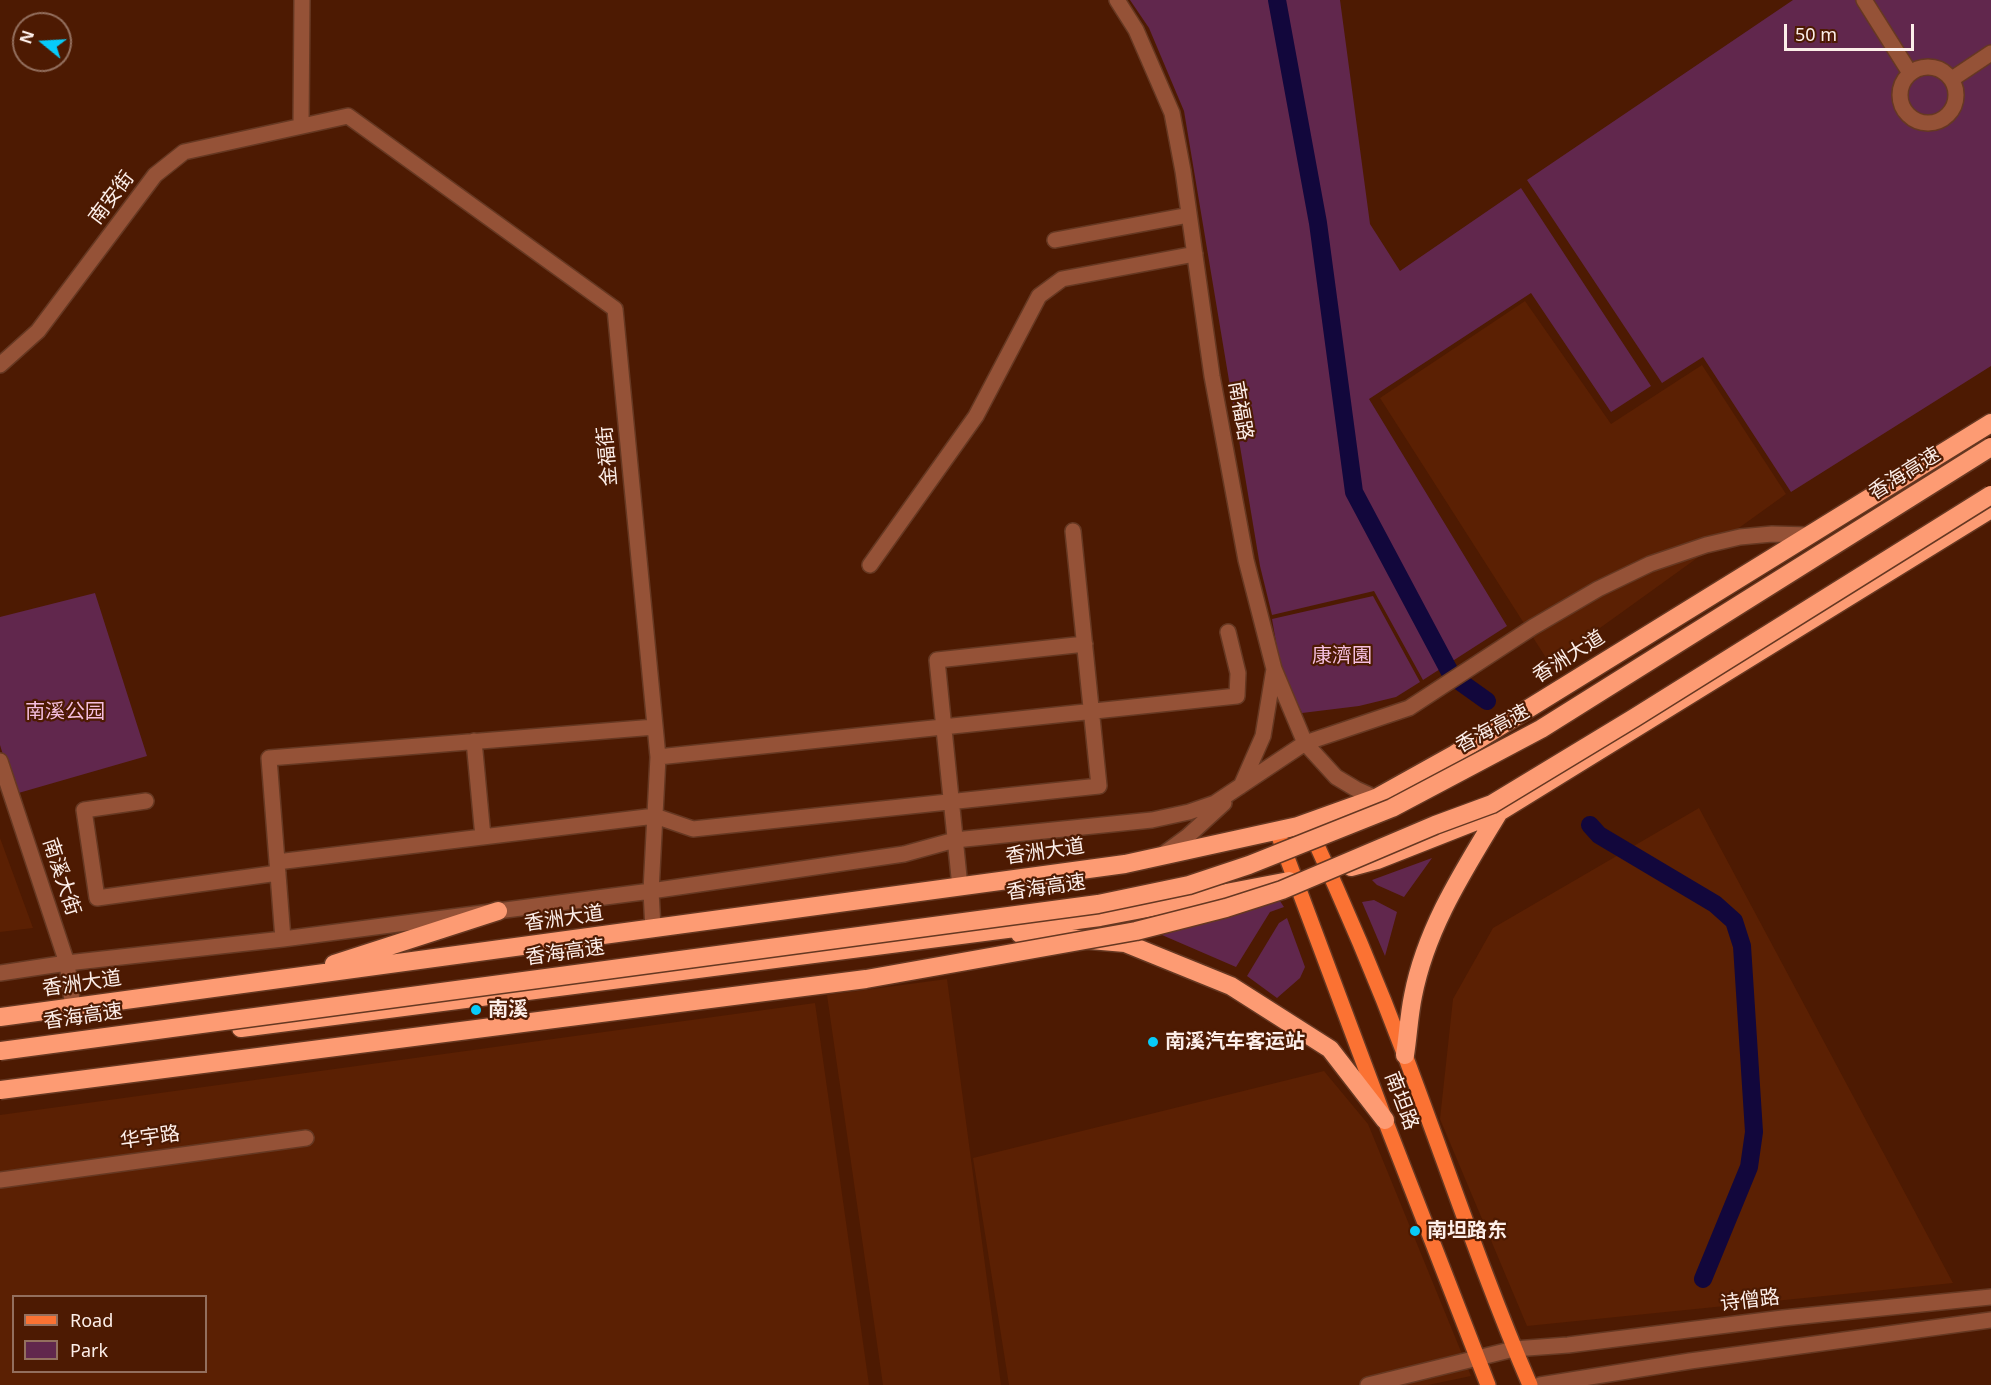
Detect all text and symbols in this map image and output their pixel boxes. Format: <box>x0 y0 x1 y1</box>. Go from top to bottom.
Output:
north arrow <box>12 12 72 72</box>
scale bar <box>1787 12 1918 50</box>
text: 50 m <box>1795 22 1837 46</box>
text: N <box>14 27 39 47</box>
street label: 南安街 <box>84 167 140 229</box>
street label: 南福路 <box>1223 379 1257 443</box>
street label: 金福街 <box>593 425 623 487</box>
street label: 香海高速 <box>1865 443 1945 505</box>
street label: 香洲大道 <box>1529 626 1609 688</box>
park label: 康濟園 <box>1312 644 1372 668</box>
park label: 南溪公园 <box>25 700 105 724</box>
street label: 香海高速 <box>1452 700 1534 758</box>
street label: 南溪大街 <box>37 835 85 919</box>
street label: 香洲大道 <box>1004 835 1086 869</box>
street label: 香海高速 <box>1005 871 1087 905</box>
street label: 香洲大道 <box>523 902 605 936</box>
street label: 香海高速 <box>524 936 606 970</box>
street label: 香洲大道 <box>41 967 123 1001</box>
place label: 南溪 <box>488 998 528 1022</box>
street label: 香海高速 <box>42 1000 124 1034</box>
marker: 南溪 <box>469 1003 483 1017</box>
place label: 南溪汽车客运站 <box>1165 1030 1305 1054</box>
marker: 南溪汽车客运站 <box>1146 1035 1160 1049</box>
street label: 南坦路 <box>1379 1069 1423 1133</box>
street label: 华宇路 <box>119 1122 181 1154</box>
place label: 南坦路东 <box>1427 1219 1507 1243</box>
marker: 南坦路东 <box>1408 1224 1422 1238</box>
street label: 诗僧路 <box>1719 1285 1781 1317</box>
legend <box>12 1295 207 1373</box>
text: Road <box>70 1308 113 1332</box>
text: Park <box>70 1338 108 1362</box>

